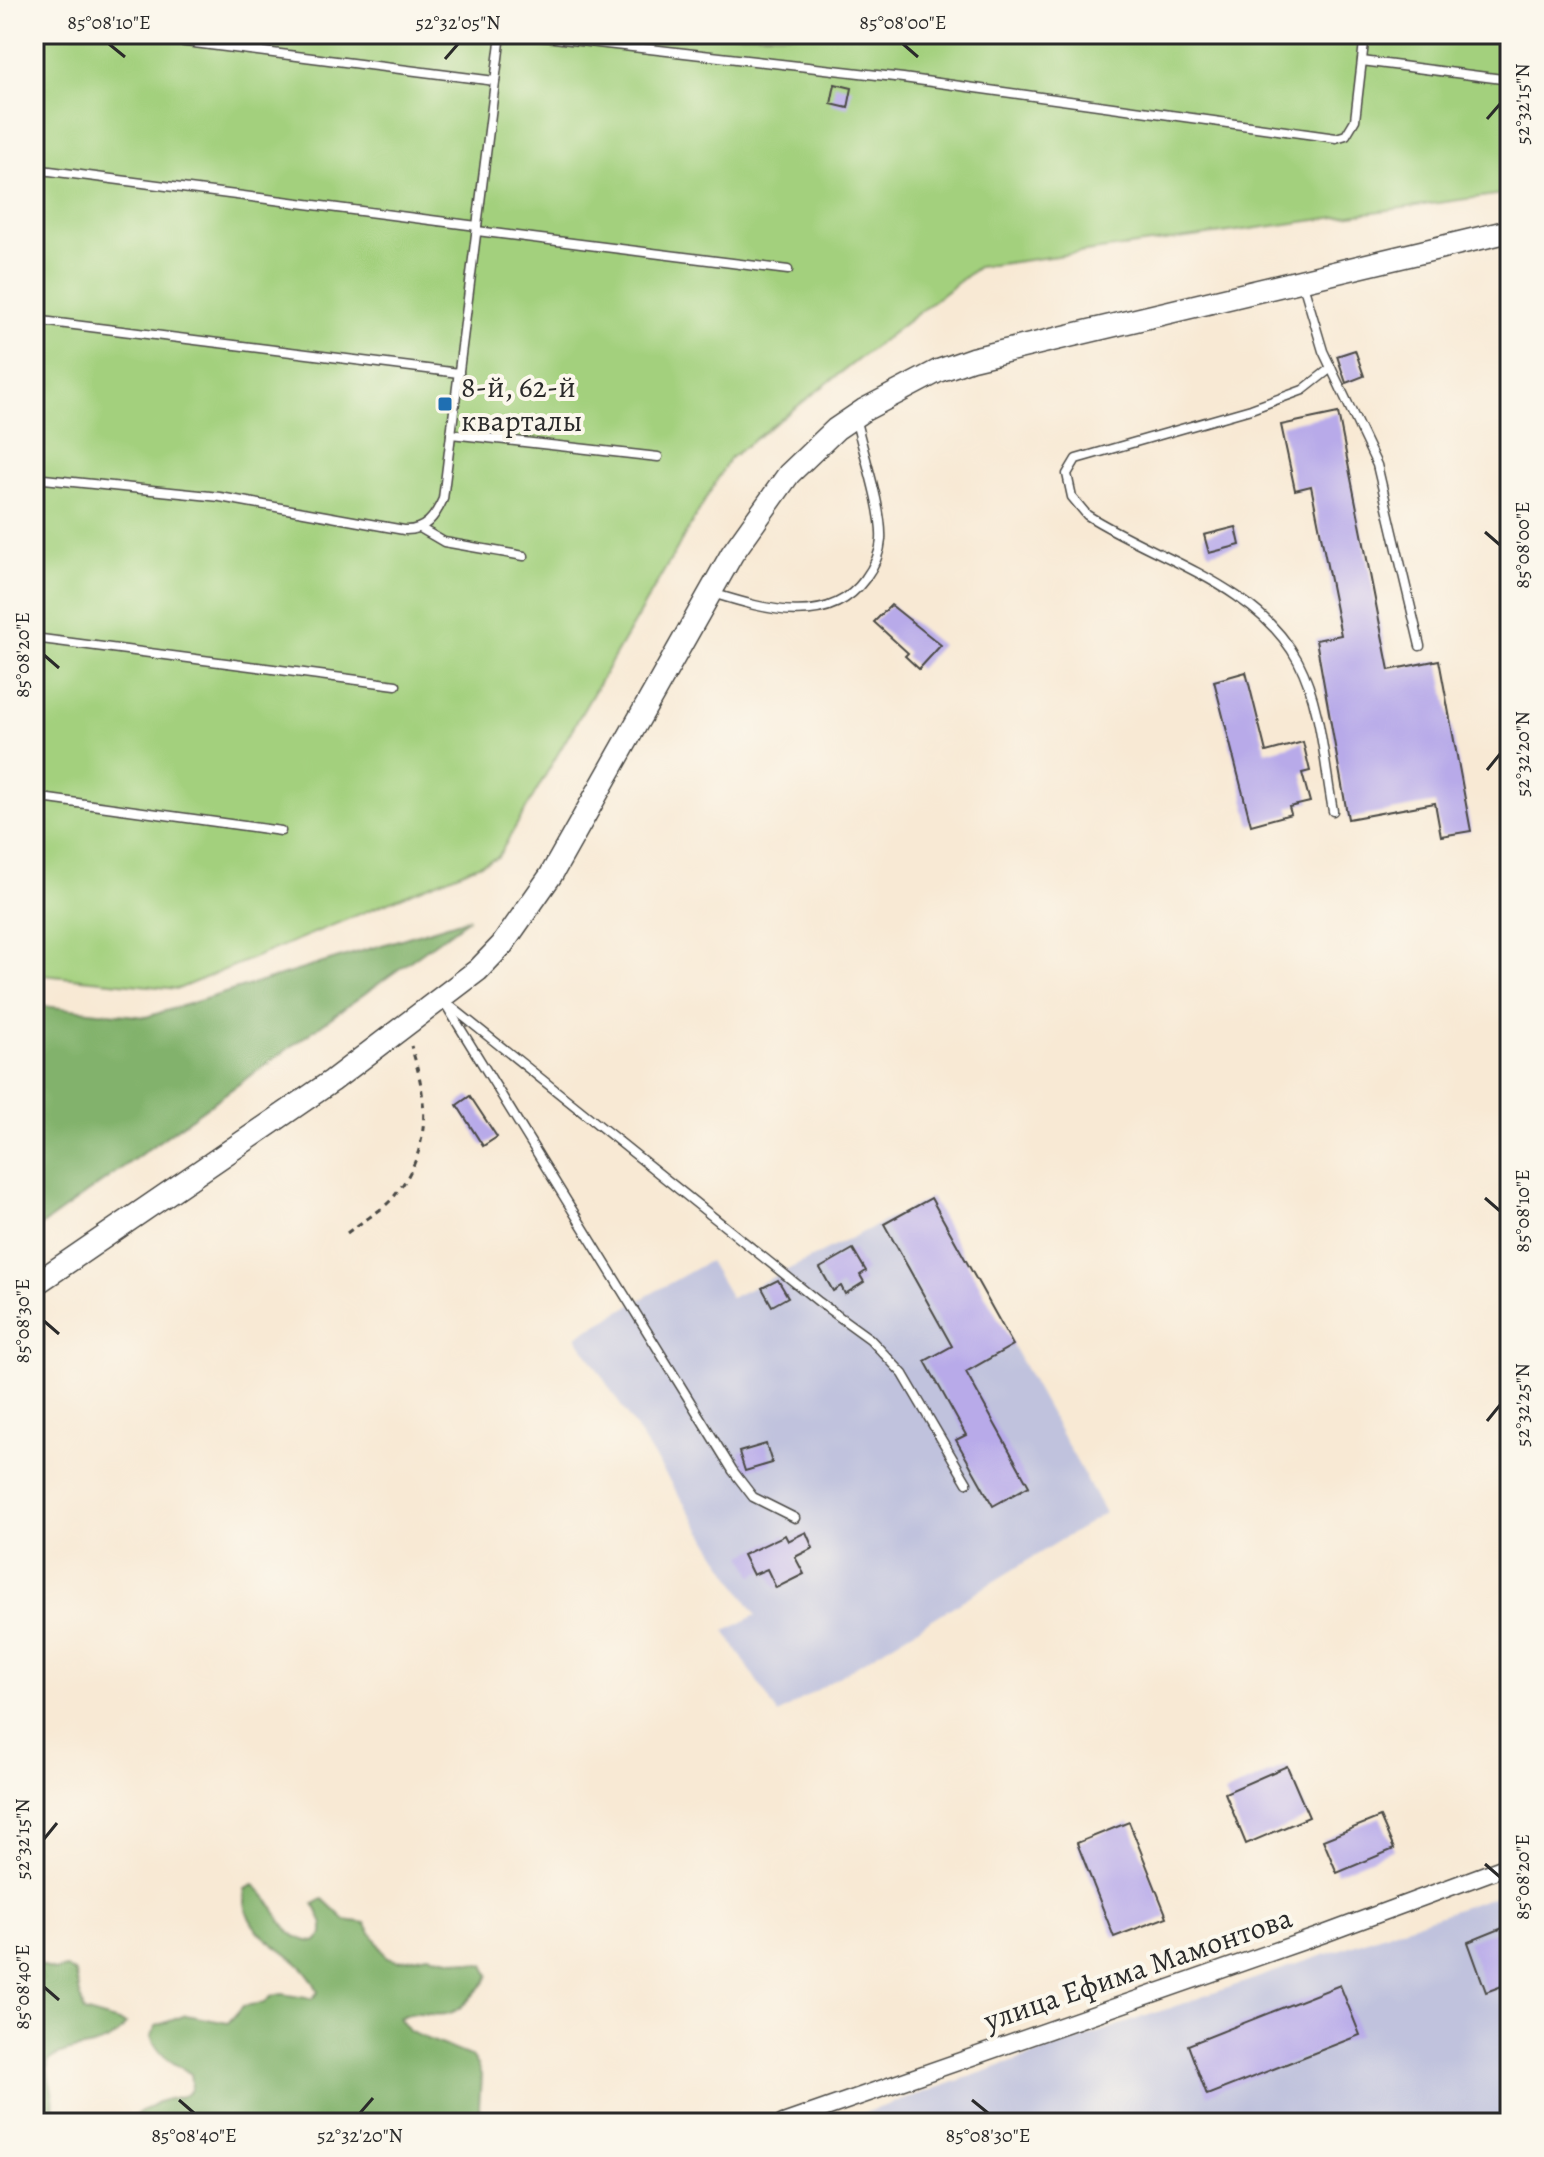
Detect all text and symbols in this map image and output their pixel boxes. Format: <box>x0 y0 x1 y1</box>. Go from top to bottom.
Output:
text: 85°08'10"E <box>67 9 151 36</box>
text: 52°32'05"N <box>415 9 501 36</box>
text: 85°08'00"E <box>859 9 947 36</box>
text: 52°32'15"N <box>1509 63 1536 145</box>
place label: 8-й, 62-й кварталы <box>461 367 583 441</box>
marker: 8-й, 62-й кварталы <box>436 395 454 413</box>
text: 85°08'00"E <box>1509 501 1536 589</box>
text: 85°08'20"E <box>9 612 36 698</box>
text: 52°32'20"N <box>1509 711 1536 797</box>
text: 85°08'10"E <box>1509 1169 1536 1253</box>
text: 85°08'30"E <box>9 1279 36 1363</box>
text: 52°32'25"N <box>1509 1363 1536 1447</box>
text: 52°32'15"N <box>9 1798 36 1880</box>
text: 85°08'20"E <box>1509 1834 1536 1920</box>
street label: улица Ефима Мамонтова <box>978 1897 1298 2041</box>
text: 85°08'40"E <box>9 1944 36 2030</box>
text: 85°08'40"E <box>151 2122 237 2149</box>
text: 52°32'20"N <box>317 2122 403 2149</box>
text: 85°08'30"E <box>946 2122 1030 2149</box>

